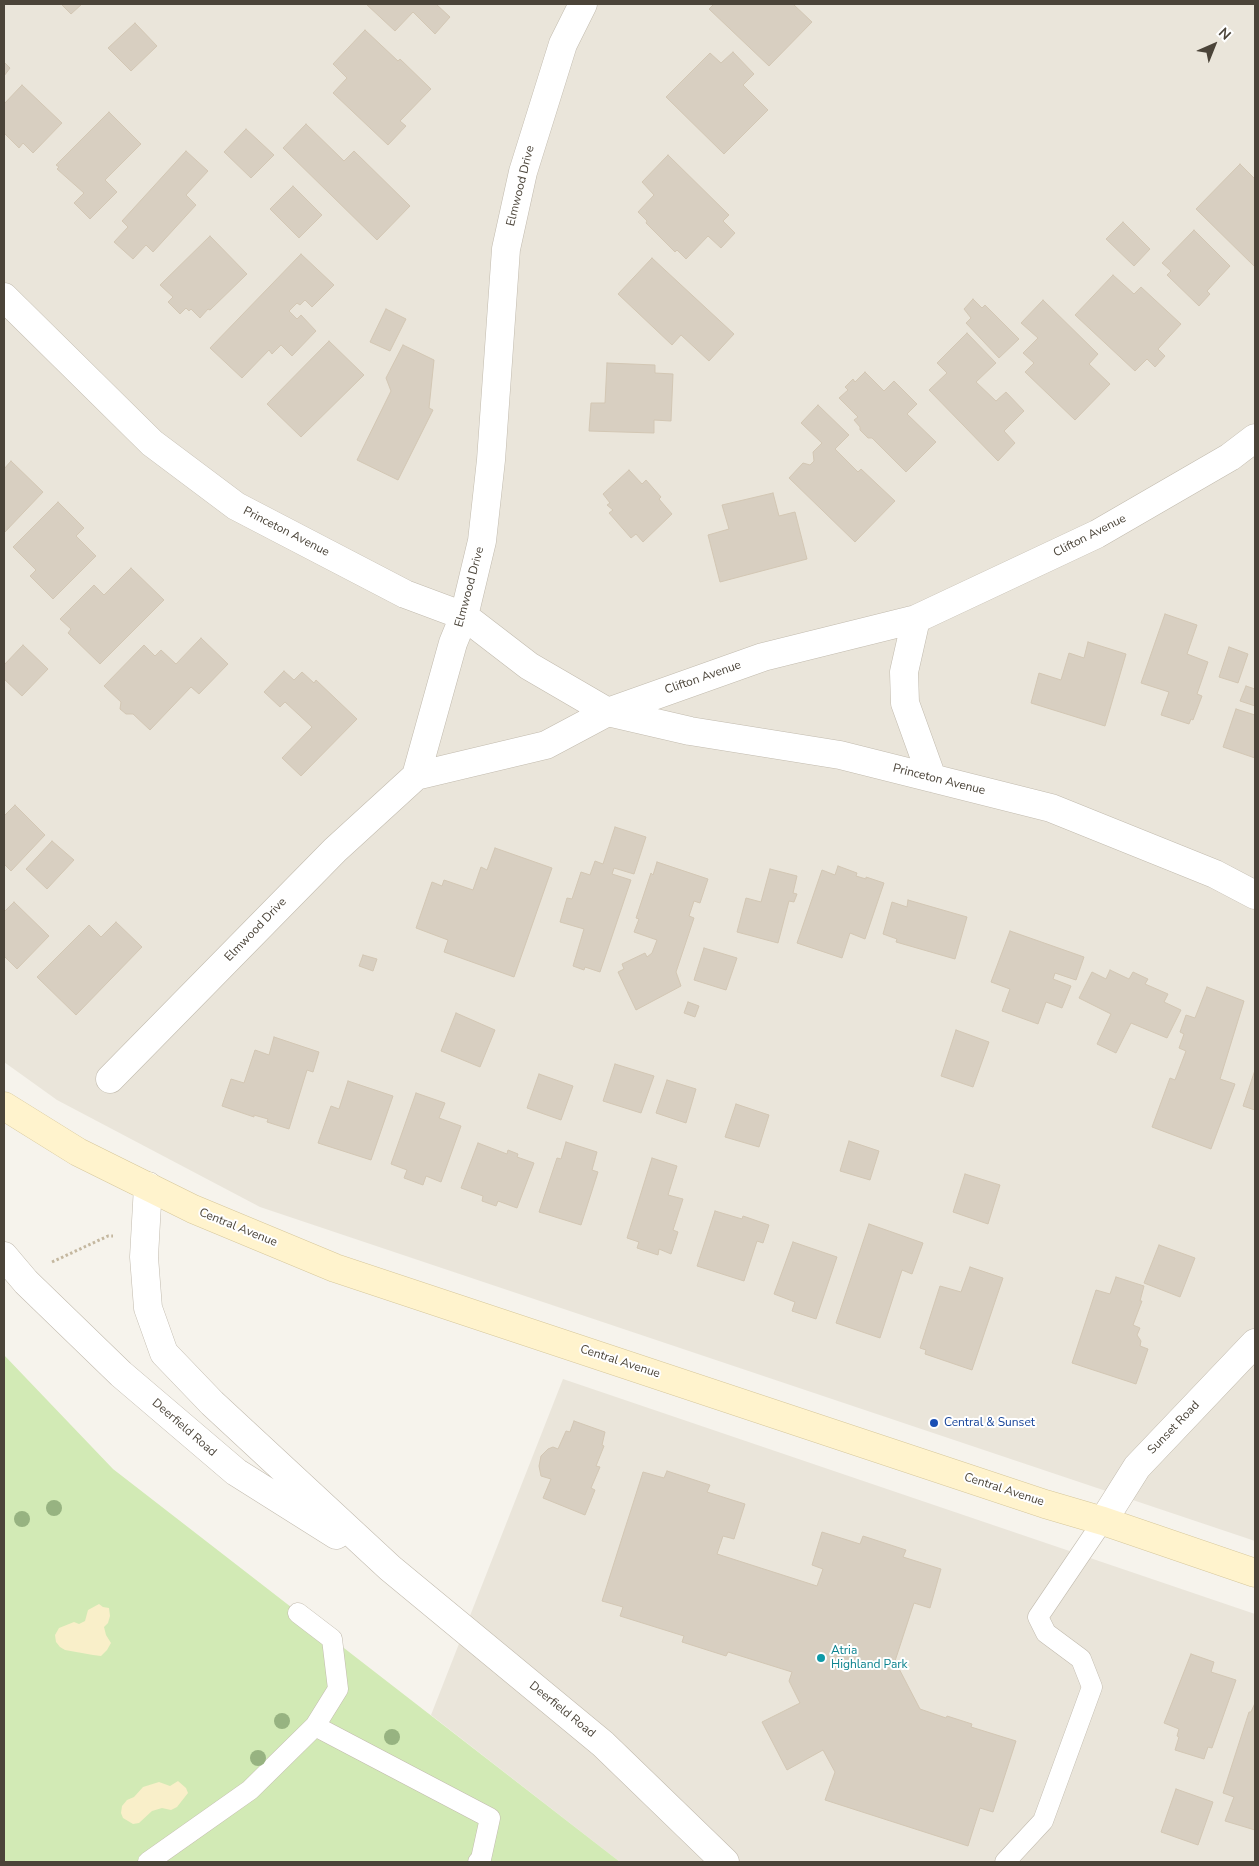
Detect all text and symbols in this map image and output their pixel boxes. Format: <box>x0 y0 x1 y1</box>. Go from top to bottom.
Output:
north arrow <box>1189 20 1239 70</box>
text: N <box>1214 23 1235 44</box>
street label: Elmwood Drive <box>504 144 538 228</box>
street label: Princeton Avenue <box>241 504 331 560</box>
street label: Clifton Avenue <box>1051 511 1129 561</box>
street label: Elmwood Drive <box>452 545 488 629</box>
street label: Clifton Avenue <box>663 658 743 698</box>
street label: Princeton Avenue <box>891 762 987 798</box>
street label: Elmwood Drive <box>222 895 290 965</box>
street label: Central Avenue <box>197 1206 279 1250</box>
street label: Central Avenue <box>578 1342 662 1382</box>
street label: Deerfield Road <box>149 1396 219 1460</box>
street label: Sunset Road <box>1145 1398 1203 1458</box>
place label: Central & Sunset <box>944 1416 1035 1430</box>
marker: Central & Sunset <box>928 1417 940 1429</box>
street label: Central Avenue <box>962 1470 1046 1510</box>
place label: Atria Highland Park <box>831 1644 908 1672</box>
marker: Atria Highland Park <box>815 1652 827 1664</box>
street label: Deerfield Road <box>526 1679 598 1741</box>

